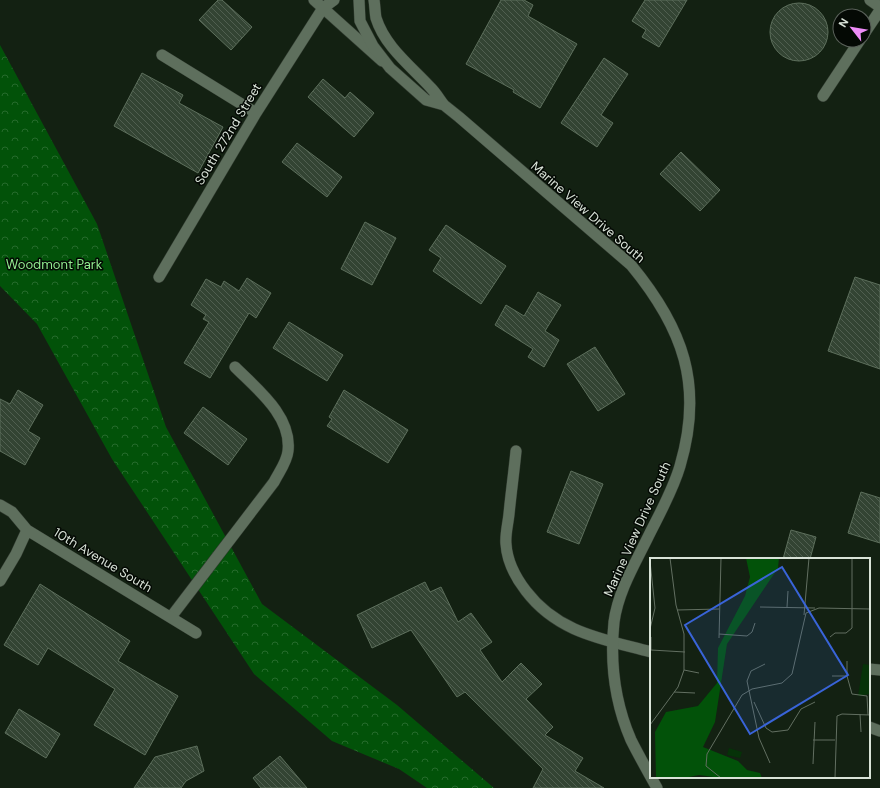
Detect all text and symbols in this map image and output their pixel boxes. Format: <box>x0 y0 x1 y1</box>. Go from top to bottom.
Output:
north arrow <box>832 8 872 48</box>
text: N <box>835 16 851 30</box>
street label: South 272nd Street <box>191 80 265 188</box>
street label: Marine View Drive South <box>527 158 649 266</box>
park label: Woodmont Park <box>6 256 103 273</box>
street label: Marine View Drive South <box>600 459 674 599</box>
street label: 10th Avenue South <box>51 524 155 596</box>
inset map <box>650 558 870 778</box>

